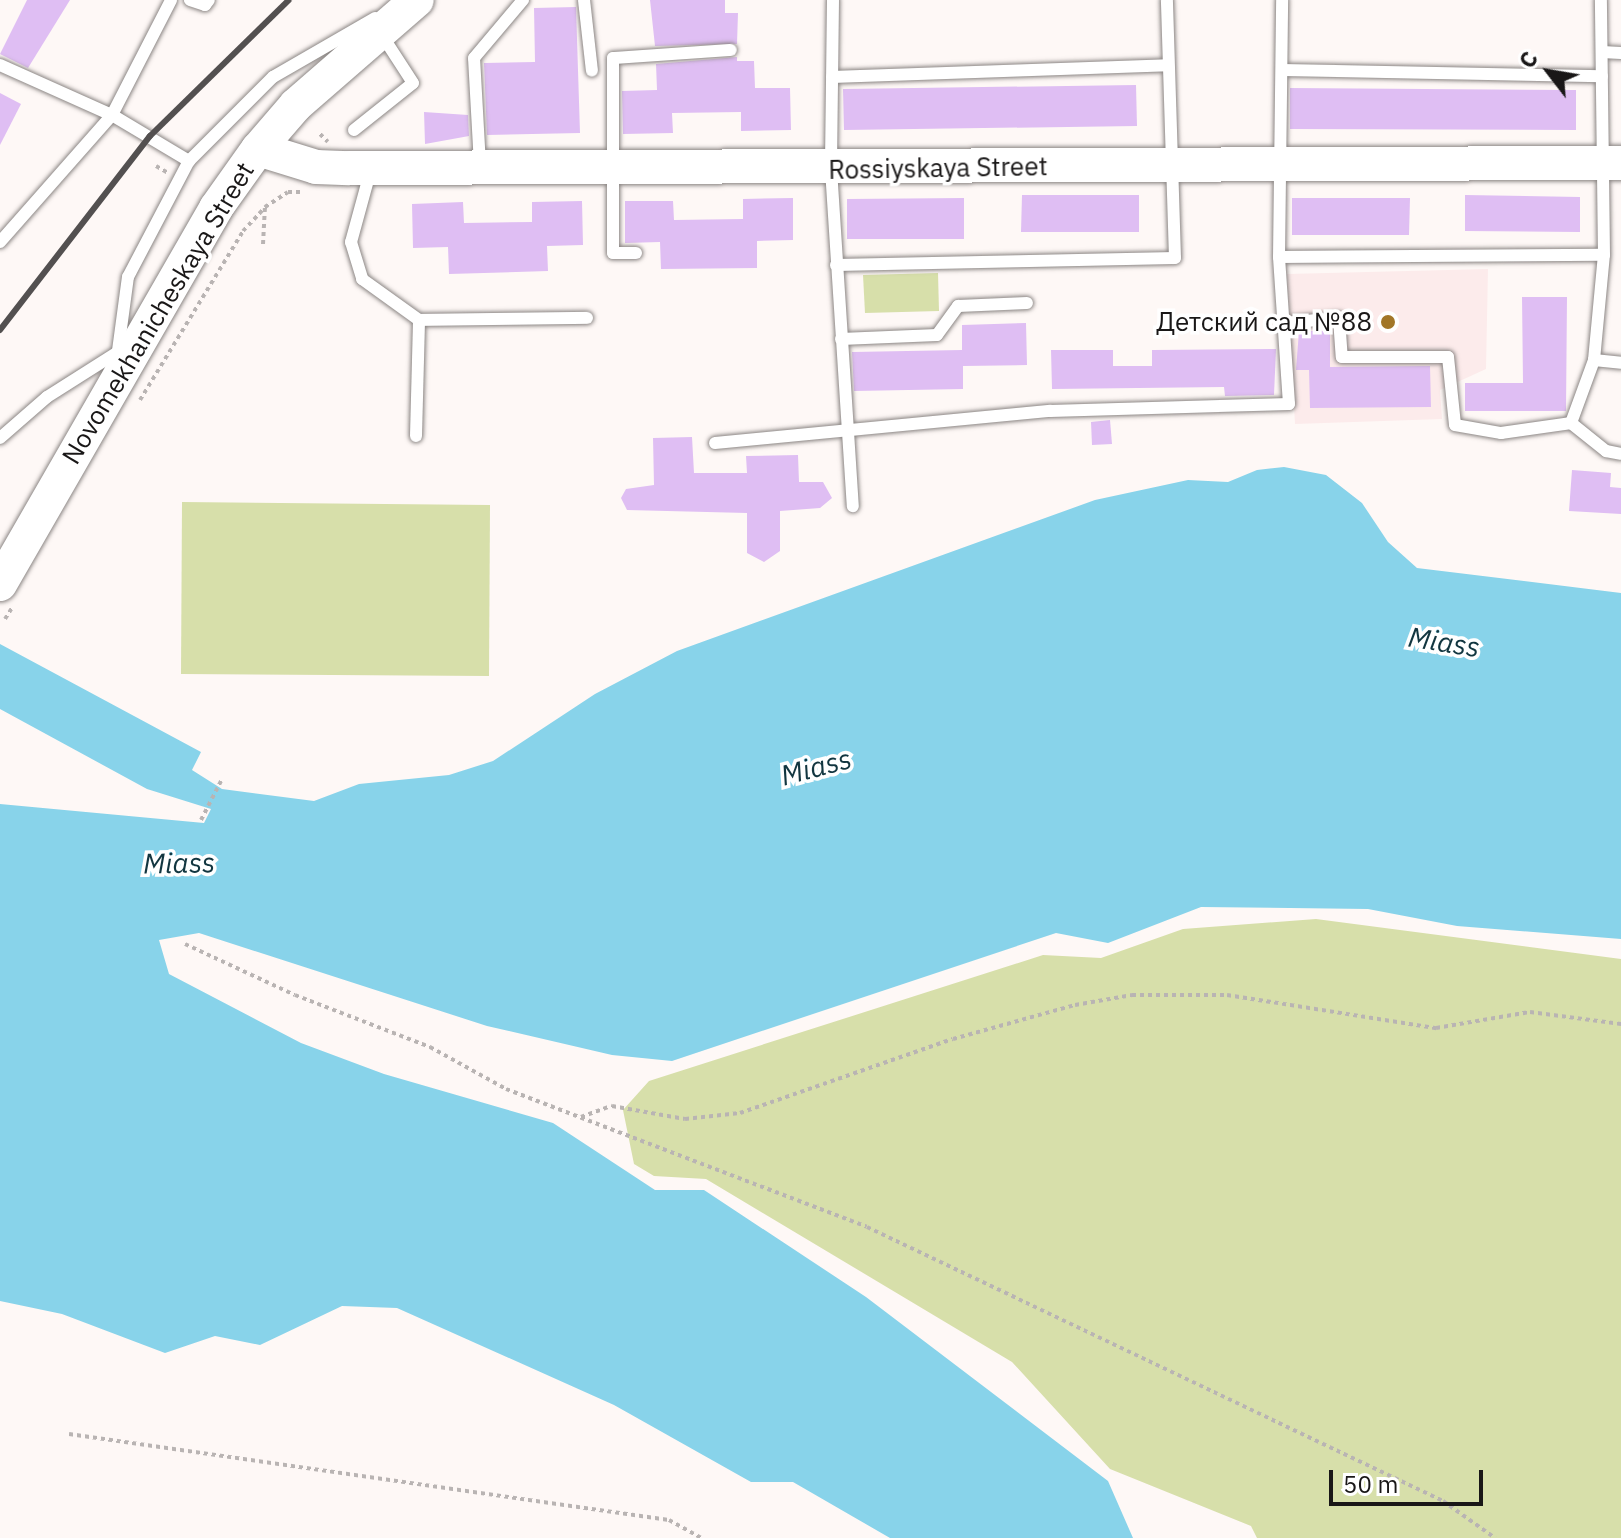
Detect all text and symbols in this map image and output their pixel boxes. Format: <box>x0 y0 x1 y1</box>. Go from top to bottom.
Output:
north arrow <box>1509 32 1589 112</box>
text: С <box>1512 46 1544 73</box>
street label: Rossiyskaya Street <box>828 150 1048 186</box>
street label: Novomekhanicheskaya Street <box>55 156 261 470</box>
place label: Детский сад №88 <box>1156 306 1372 338</box>
marker: Детский сад №88 <box>1379 313 1397 331</box>
water label: Miass <box>1406 620 1482 664</box>
water label: Miass <box>777 741 855 793</box>
water label: Miass <box>143 846 215 880</box>
scale bar <box>1333 1454 1487 1504</box>
text: 50 m <box>1343 1468 1398 1500</box>

